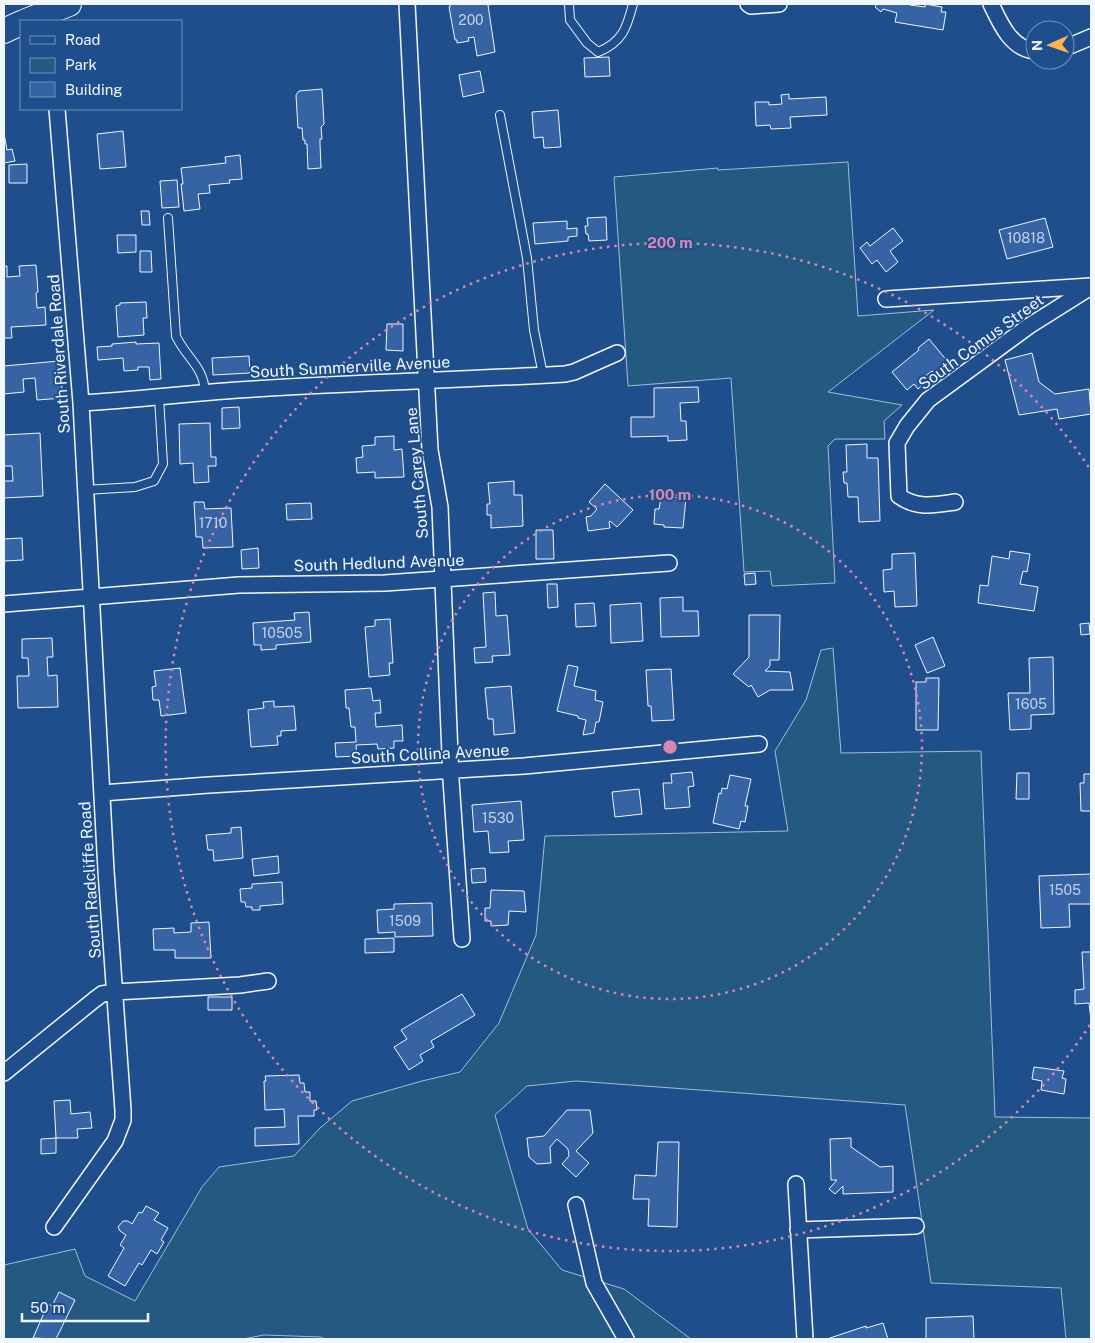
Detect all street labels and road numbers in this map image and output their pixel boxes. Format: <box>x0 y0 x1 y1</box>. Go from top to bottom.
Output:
street label: South Riverdale Road <box>44 274 74 434</box>
street label: South Comus Street <box>915 290 1047 394</box>
street label: South Summerville Avenue <box>249 352 451 382</box>
street label: South Carey Lane <box>402 407 432 539</box>
street label: South Hedlund Avenue <box>293 551 465 575</box>
street label: South Collina Avenue <box>350 740 510 768</box>
street label: South Radcliffe Road <box>75 801 105 959</box>

